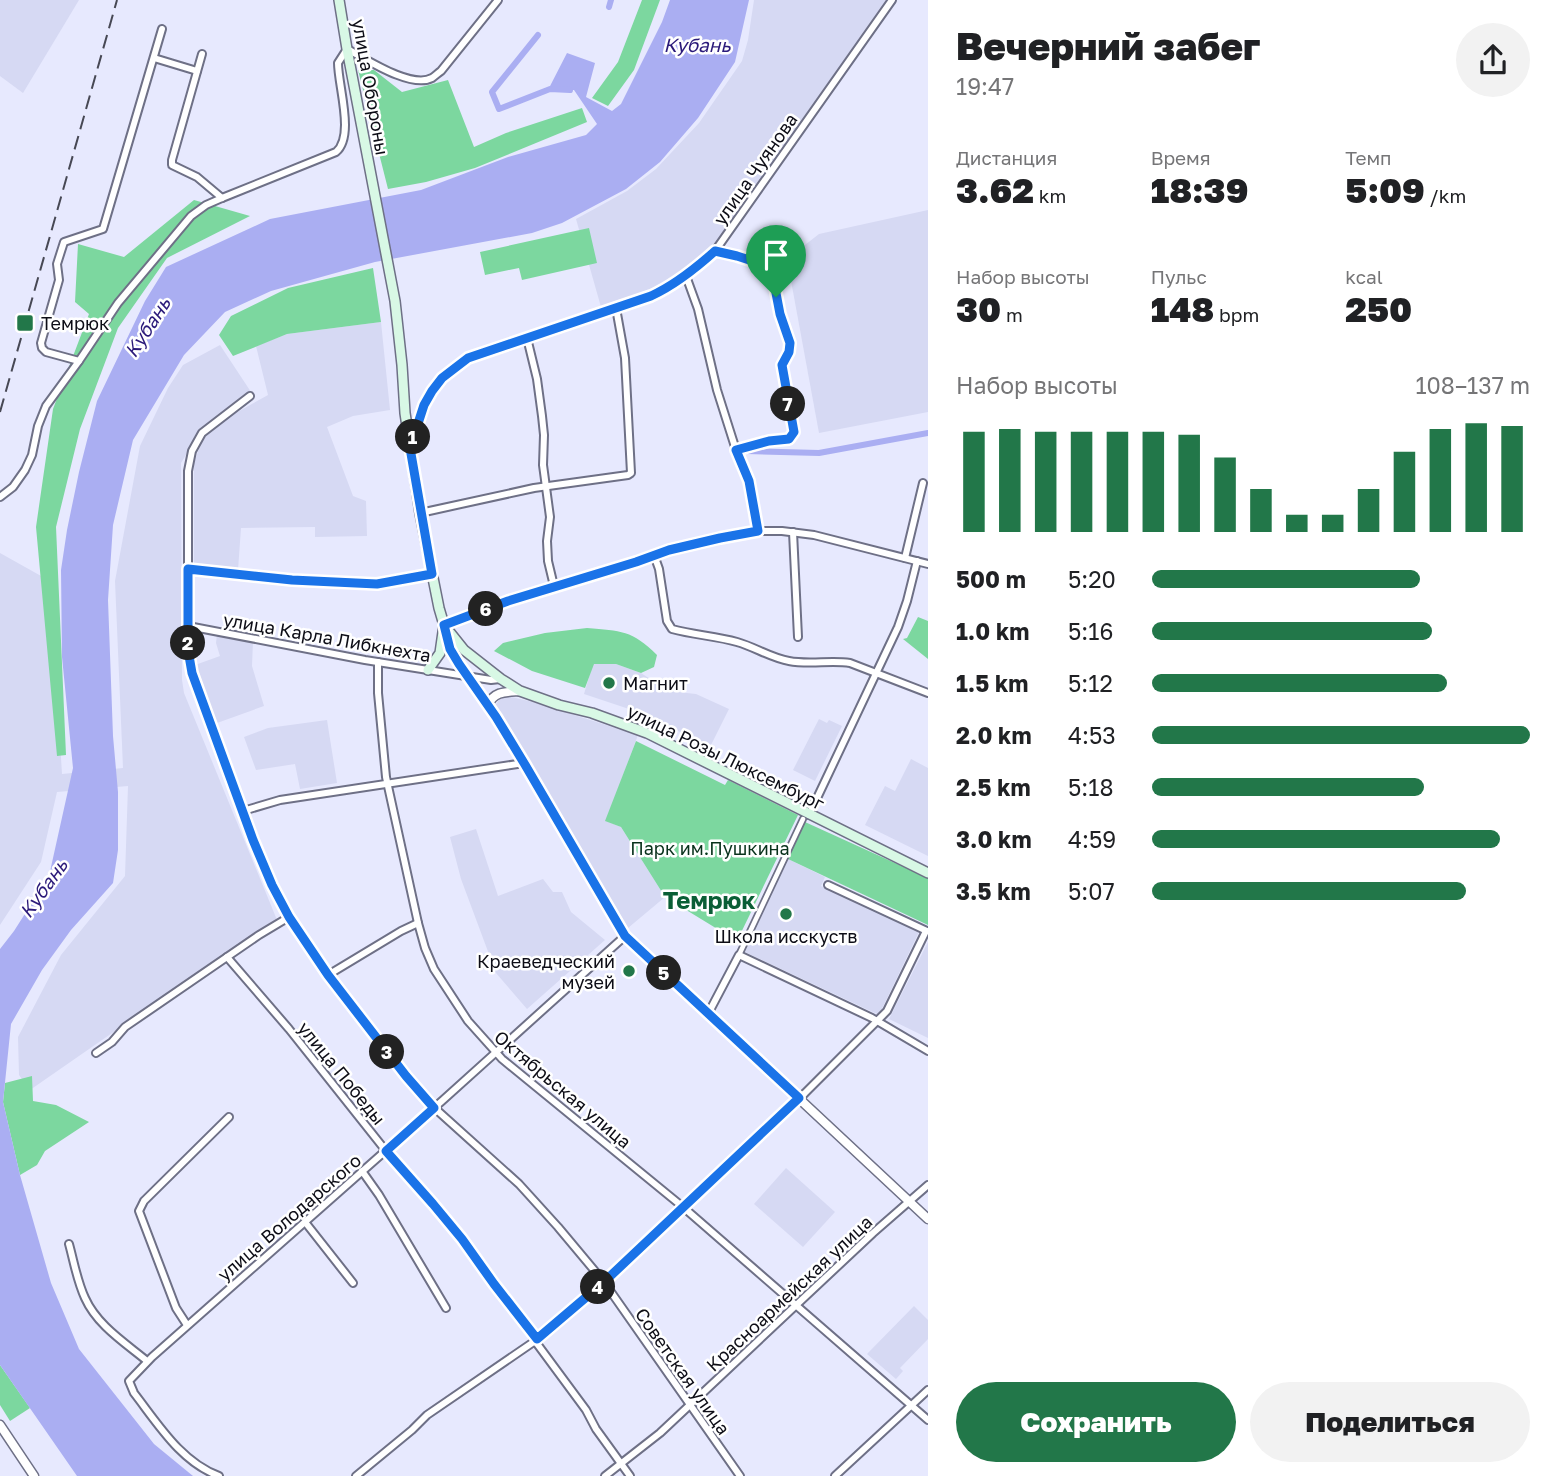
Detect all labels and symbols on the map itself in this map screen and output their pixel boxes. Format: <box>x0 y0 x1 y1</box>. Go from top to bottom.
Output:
street label: улица Обороны <box>348 17 394 157</box>
water label: Кубань <box>664 33 731 56</box>
street label: улица Чуянова <box>708 109 802 229</box>
pin <box>746 225 806 297</box>
water label: Кубань <box>119 292 175 361</box>
place label: Темрюк <box>41 312 109 334</box>
marker: Темрюк <box>15 313 35 333</box>
pin: 7 <box>770 386 806 422</box>
pin: 1 <box>396 420 430 454</box>
pin: 6 <box>468 592 504 626</box>
street label: улица Карла Либкнехта <box>221 608 433 666</box>
pin: 2 <box>170 626 206 660</box>
place label: Магнит <box>623 672 688 694</box>
marker: Магнит <box>601 675 617 691</box>
street label: улица Розы Люксембург <box>624 700 828 814</box>
park label: Парк им.Пушкина <box>630 837 790 859</box>
water label: Кубань <box>14 853 73 922</box>
district label: Темрюк <box>663 885 755 914</box>
marker: Школа исскуств <box>778 906 794 922</box>
place label: Школа исскуств <box>715 925 857 947</box>
place label: Краеведческий музей <box>477 950 615 993</box>
pin: 5 <box>646 956 682 990</box>
marker: Краеведческий музей <box>621 963 637 979</box>
street label: улица Победы <box>294 1017 390 1129</box>
street label: Октябрьская улица <box>490 1025 636 1153</box>
pin: 3 <box>370 1034 404 1070</box>
street label: улица Володарского <box>213 1149 365 1285</box>
street label: Красноармейская улица <box>702 1210 876 1376</box>
pin: 4 <box>580 1270 616 1304</box>
street label: Советская улица <box>631 1303 735 1439</box>

